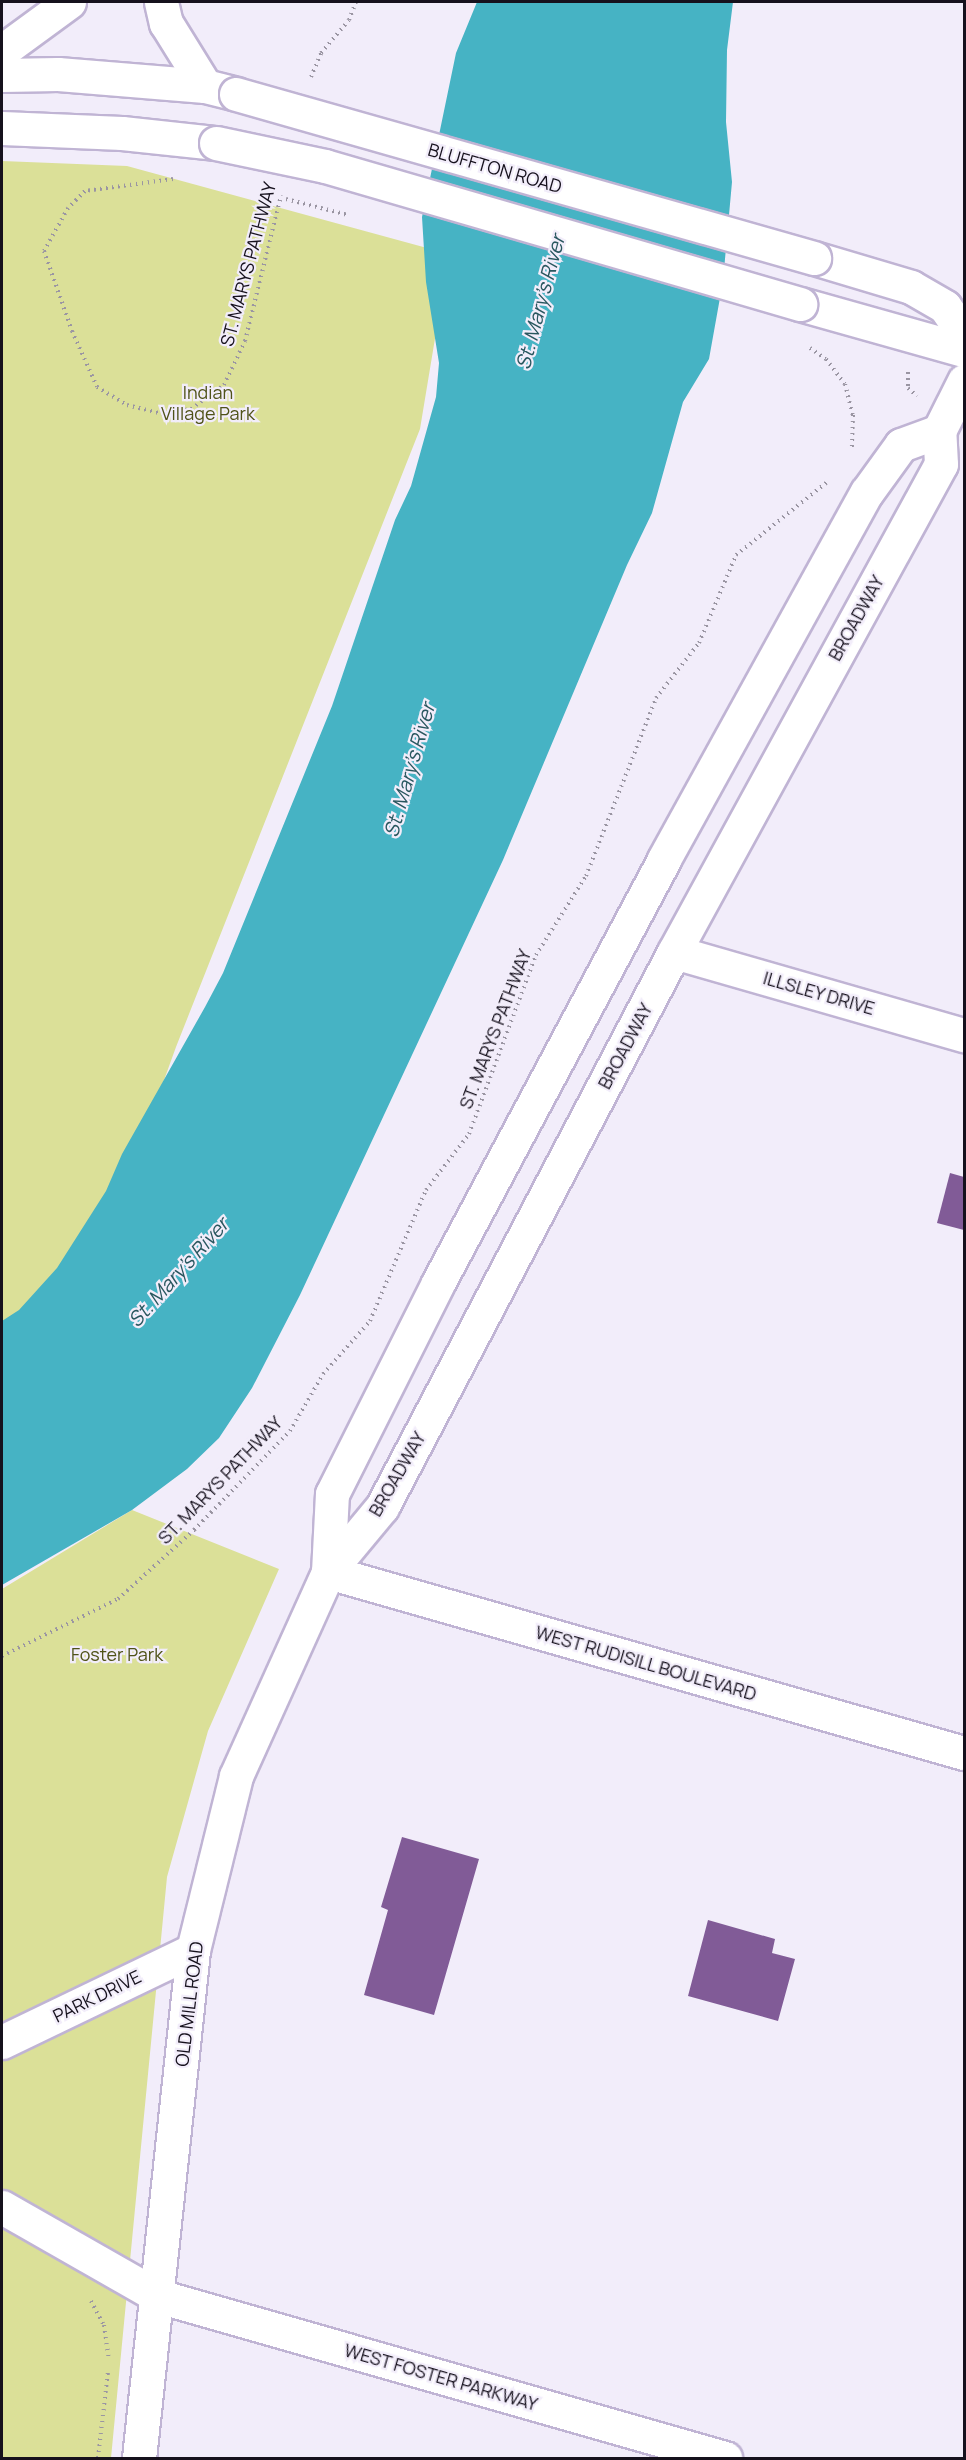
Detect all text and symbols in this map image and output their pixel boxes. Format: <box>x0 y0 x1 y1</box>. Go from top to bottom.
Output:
street label: BLUFFTON ROAD <box>426 139 564 197</box>
street label: ST. MARYS PATHWAY <box>216 179 280 349</box>
water label: St. Mary's River <box>511 232 569 372</box>
park label: Indian Village Park <box>161 382 255 424</box>
street label: BROADWAY <box>824 572 888 664</box>
water label: St. Mary's River <box>378 700 440 840</box>
street label: ST. MARYS PATHWAY <box>455 946 535 1112</box>
street label: ILLSLEY DRIVE <box>761 967 877 1019</box>
street label: BROADWAY <box>593 999 657 1093</box>
water label: St. Mary's River <box>123 1213 233 1331</box>
street label: ST. MARYS PATHWAY <box>153 1412 287 1548</box>
street label: BROADWAY <box>364 1428 430 1520</box>
street label: WEST RUDISILL BOULEVARD <box>532 1621 760 1705</box>
park label: Foster Park <box>71 1643 163 1665</box>
street label: OLD MILL ROAD <box>171 1940 207 2068</box>
street label: PARK DRIVE <box>49 1965 145 2027</box>
street label: WEST FOSTER PARKWAY <box>342 2339 540 2415</box>

